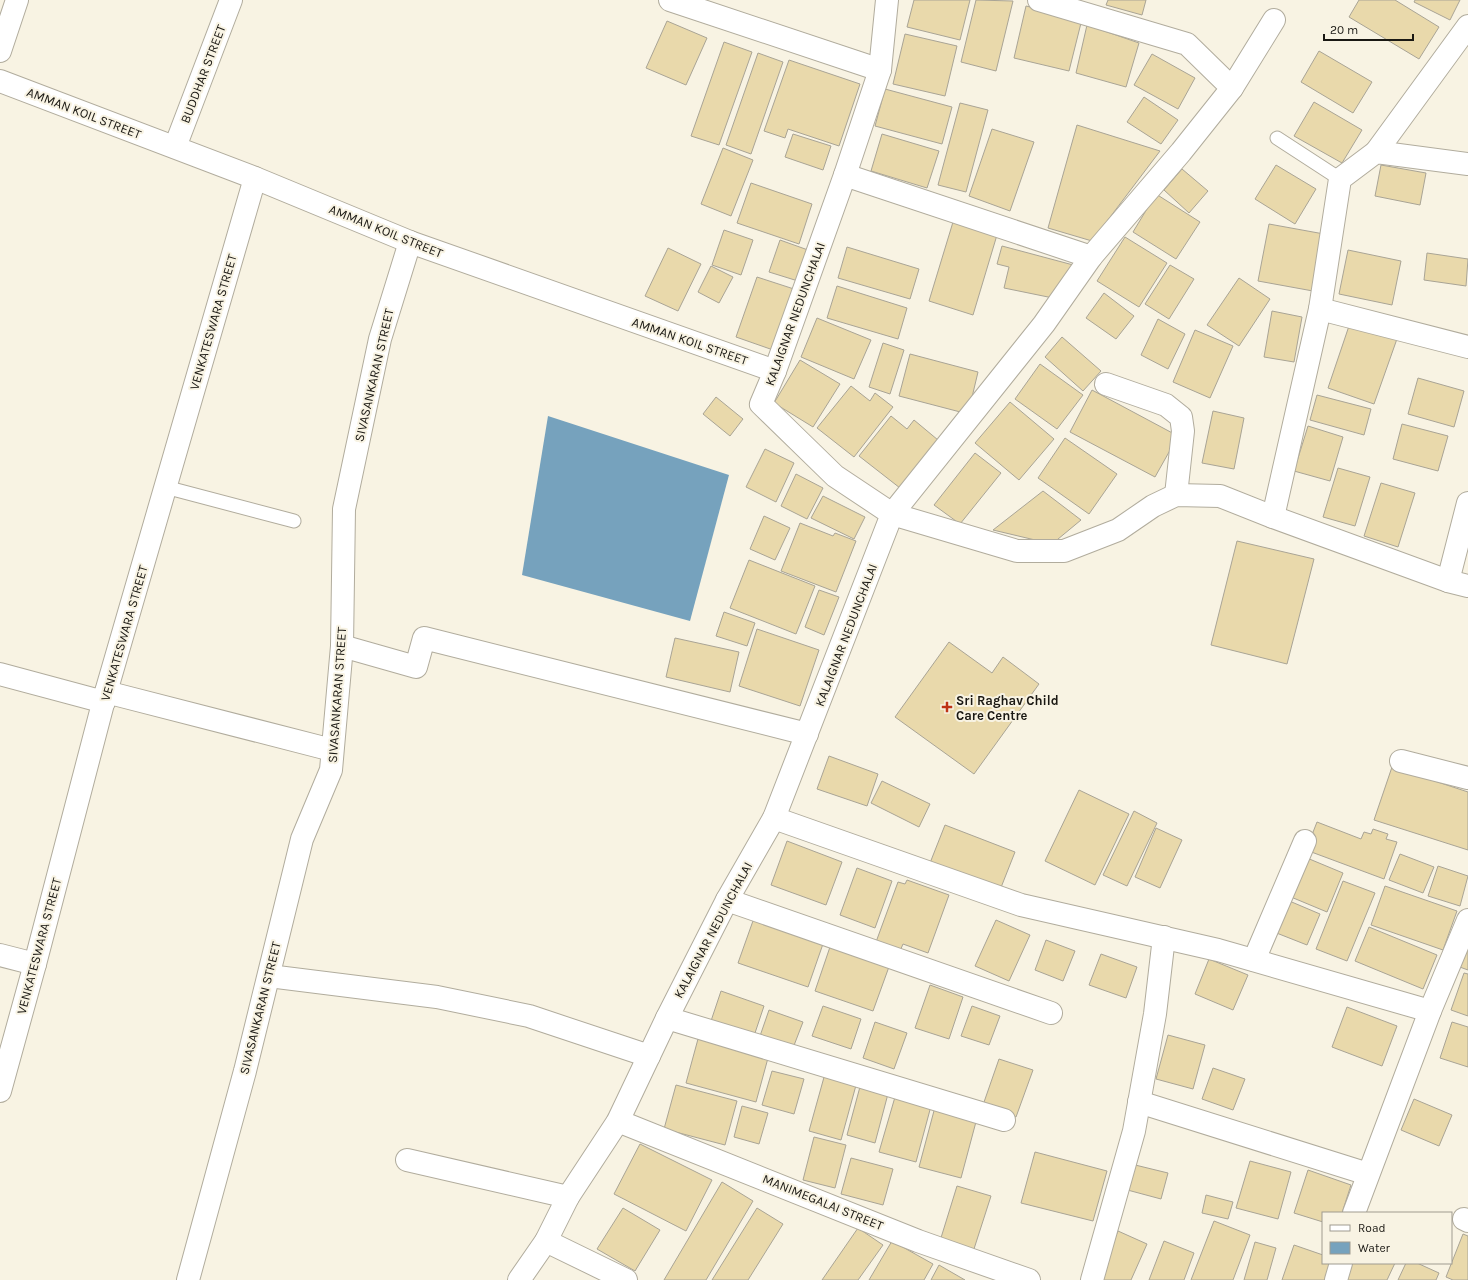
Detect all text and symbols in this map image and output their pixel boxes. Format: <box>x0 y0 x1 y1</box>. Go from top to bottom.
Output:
scale bar <box>1324 16 1413 42</box>
street label: BUDDHAR STREET <box>177 22 229 125</box>
text: 20 m <box>1330 23 1358 37</box>
street label: AMMAN KOIL STREET <box>25 84 144 142</box>
street label: AMMAN KOIL STREET <box>327 201 446 261</box>
street label: KALAIGNAR NEDUNCHALAI <box>762 240 828 388</box>
street label: VENKATESWARA STREET <box>186 252 240 392</box>
street label: SIVASANKARAN STREET <box>351 306 397 443</box>
street label: AMMAN KOIL STREET <box>630 314 750 368</box>
street label: KALAIGNAR NEDUNCHALAI <box>812 561 880 709</box>
street label: VENKATESWARA STREET <box>97 563 151 703</box>
street label: SIVASANKARAN STREET <box>325 626 349 764</box>
place label: Sri Raghav Child Care Centre <box>956 693 1059 723</box>
marker: Sri Raghav Child Care Centre <box>941 701 953 713</box>
street label: KALAIGNAR NEDUNCHALAI <box>671 859 755 1001</box>
street label: VENKATESWARA STREET <box>14 876 65 1016</box>
street label: SIVASANKARAN STREET <box>236 940 284 1076</box>
street label: MANIMEGALAI STREET <box>760 1171 886 1233</box>
legend <box>1322 1212 1452 1264</box>
text: Road <box>1358 1221 1386 1235</box>
text: Water <box>1358 1241 1391 1255</box>

